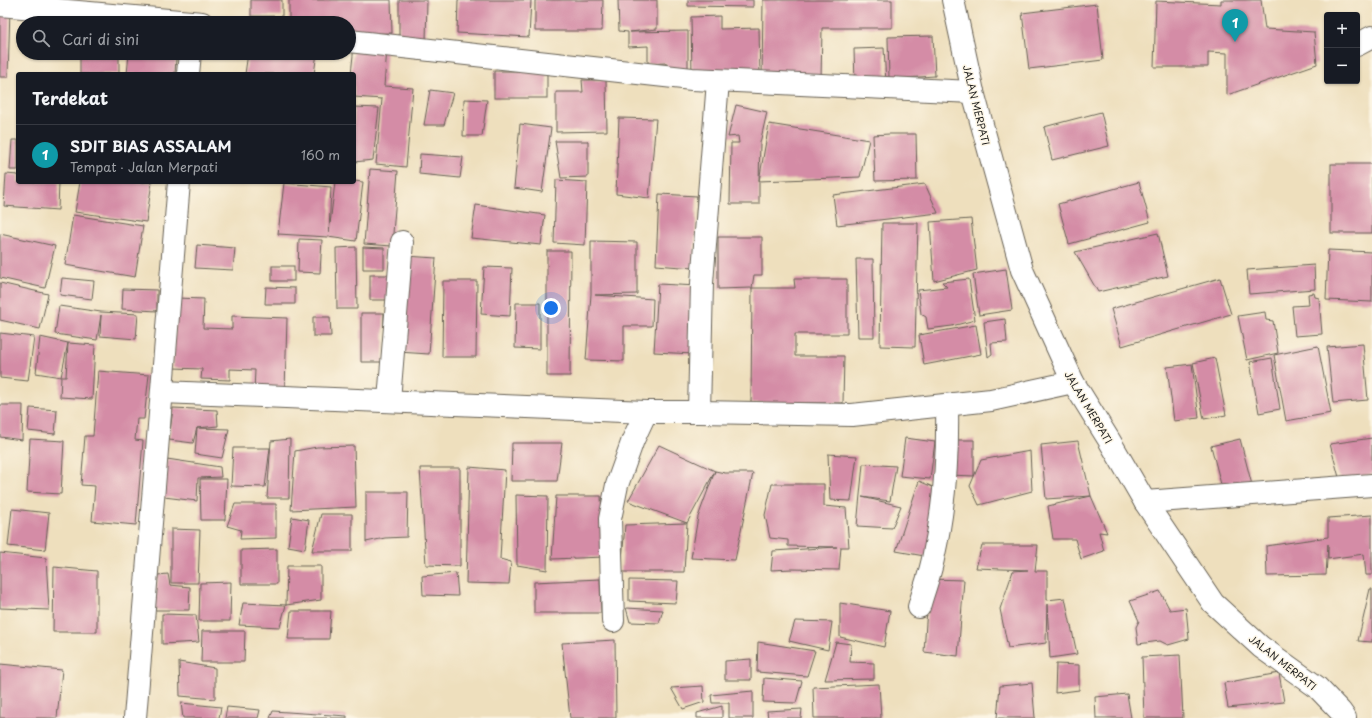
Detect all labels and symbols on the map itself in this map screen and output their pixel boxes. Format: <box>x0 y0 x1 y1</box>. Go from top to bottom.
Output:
pin: 1 <box>1222 9 1248 42</box>
street label: JALAN MERPATI <box>960 63 994 147</box>
your location <box>541 298 561 318</box>
street label: JALAN MERPATI <box>1061 368 1117 446</box>
street label: JALAN MERPATI <box>1246 631 1320 693</box>

